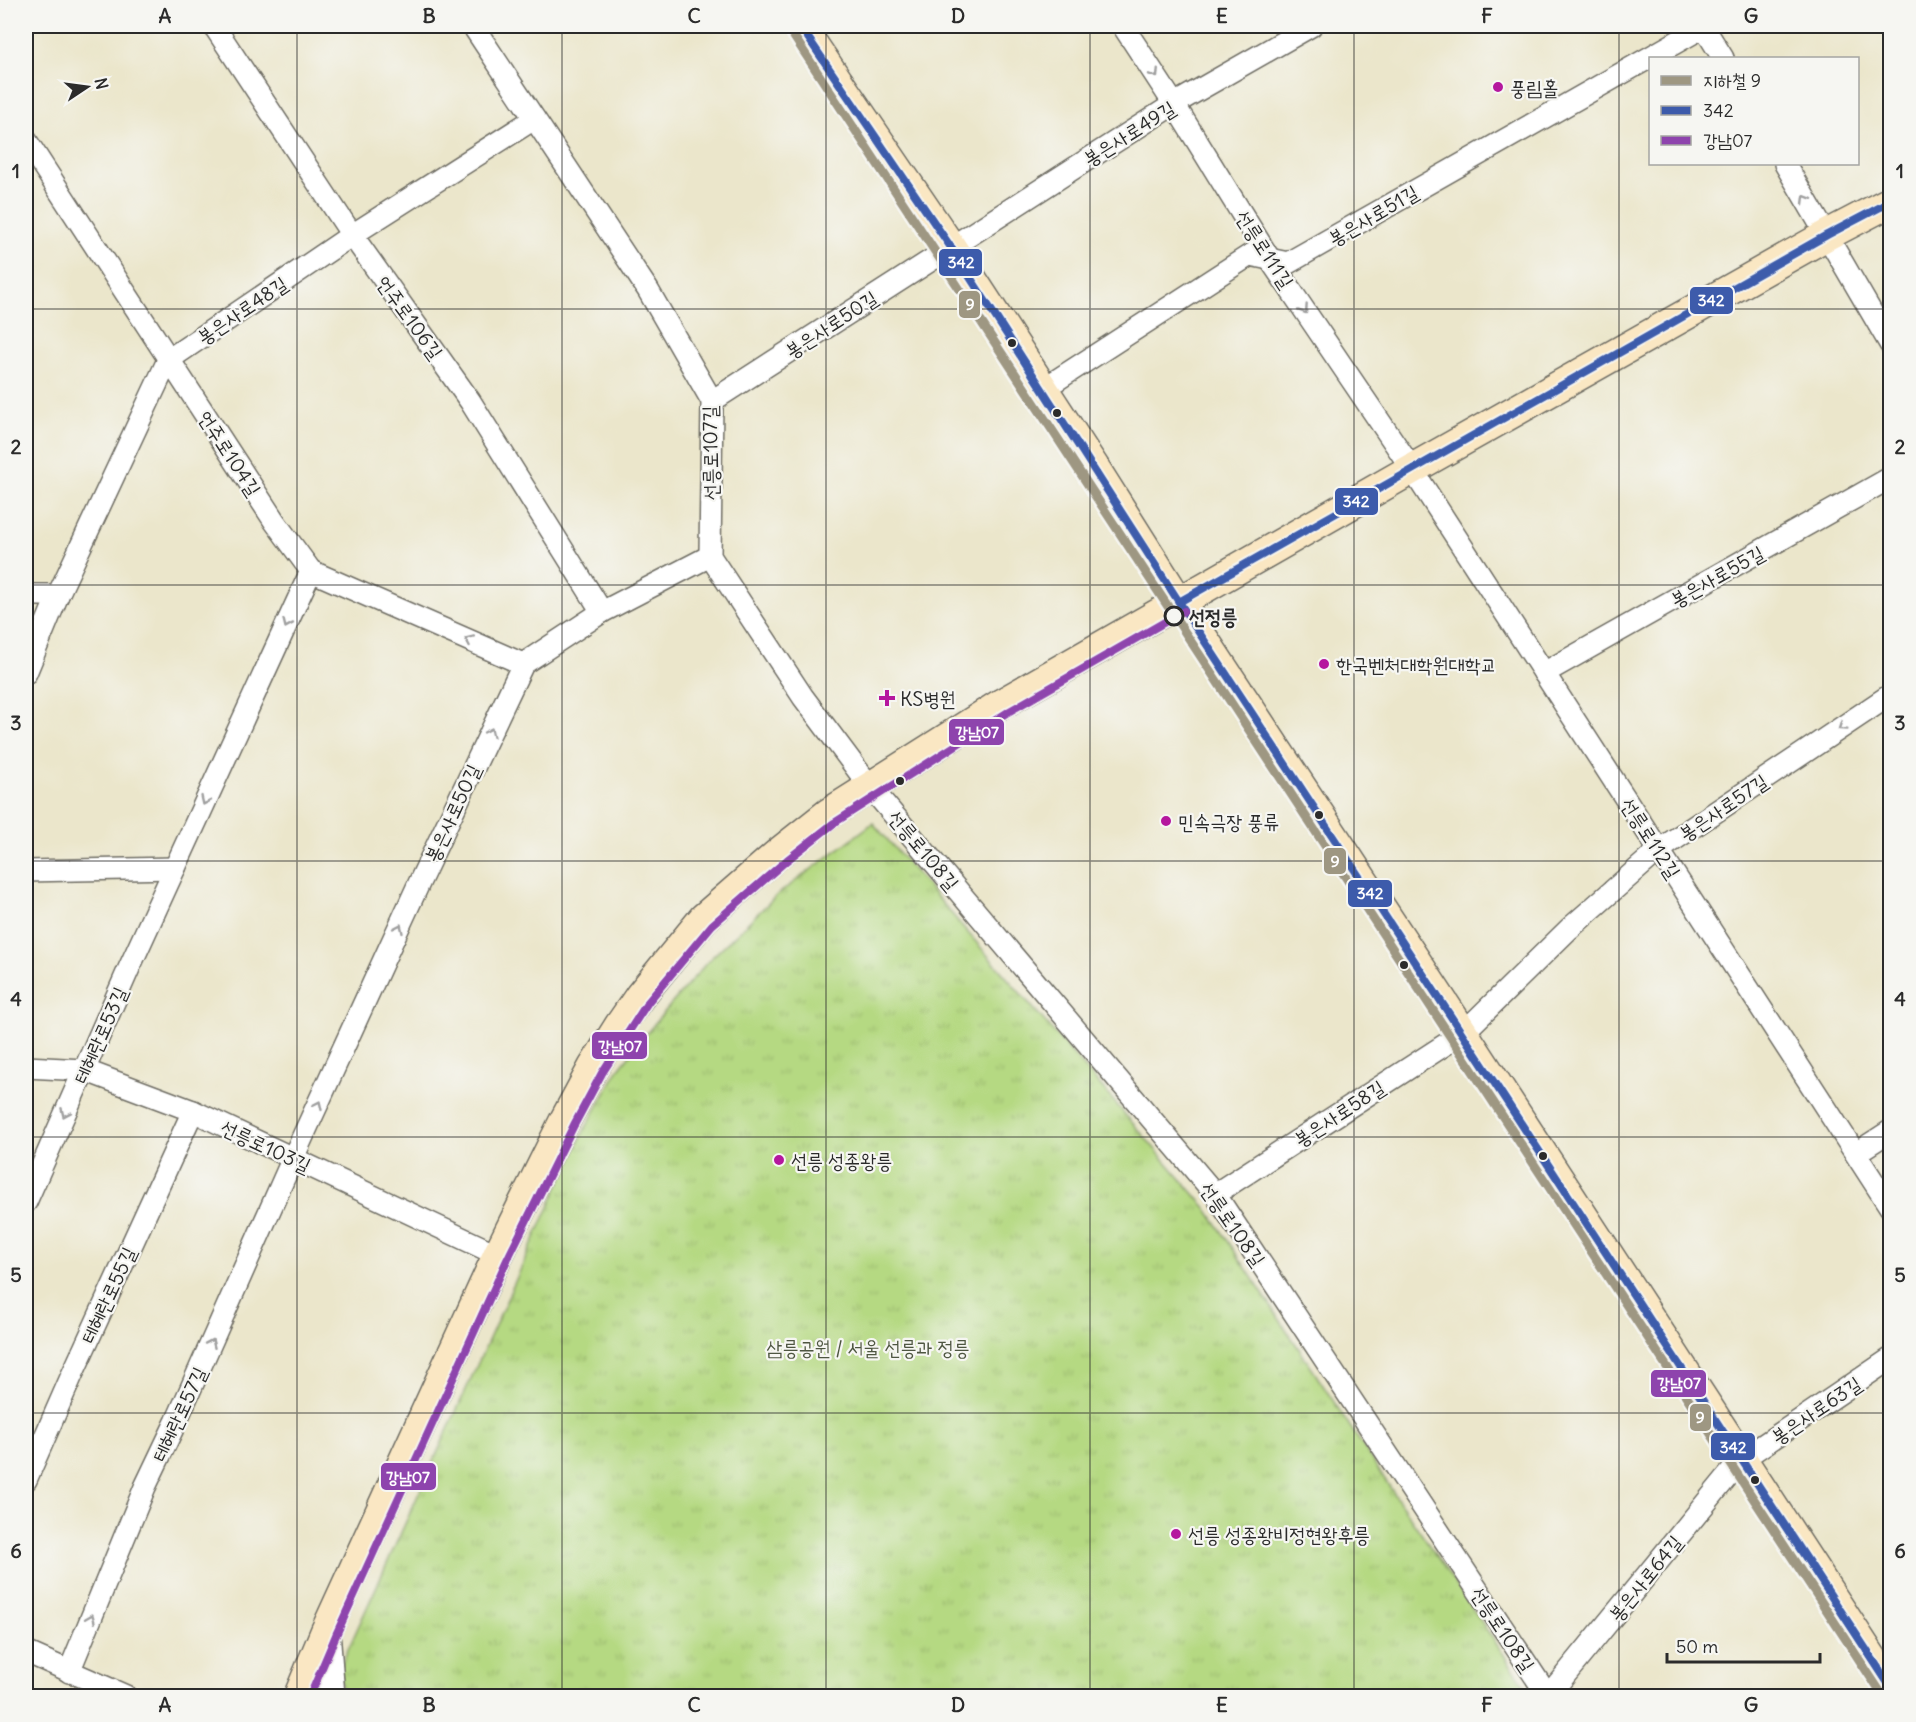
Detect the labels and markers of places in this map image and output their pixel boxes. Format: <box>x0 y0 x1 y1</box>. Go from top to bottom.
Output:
place label: 풍림홀 <box>1510 75 1558 100</box>
marker: 풍림홀 <box>1491 80 1505 94</box>
unlabelled marker <box>1006 337 1018 349</box>
unlabelled marker <box>1051 407 1063 419</box>
place label: 선정릉 <box>1189 604 1237 629</box>
marker: 선정릉 <box>1164 606 1184 626</box>
place label: 한국벤처대학원대학교 <box>1336 652 1497 677</box>
marker: 한국벤처대학원대학교 <box>1317 657 1331 671</box>
place label: KS병원 <box>900 686 956 711</box>
marker: KS병원 <box>878 689 896 707</box>
unlabelled marker <box>894 775 906 787</box>
place label: 민속극장 풍류 <box>1178 809 1279 834</box>
unlabelled marker <box>1313 809 1325 821</box>
marker: 민속극장 풍류 <box>1159 814 1173 828</box>
unlabelled marker <box>1398 959 1410 971</box>
place label: 선릉 성종왕릉 <box>791 1148 892 1173</box>
unlabelled marker <box>1537 1150 1549 1162</box>
marker: 선릉 성종왕릉 <box>772 1153 786 1167</box>
unlabelled marker <box>1749 1474 1761 1486</box>
place label: 선릉 성종왕비정현왕후릉 <box>1188 1522 1370 1547</box>
marker: 선릉 성종왕비정현왕후릉 <box>1169 1527 1183 1541</box>

